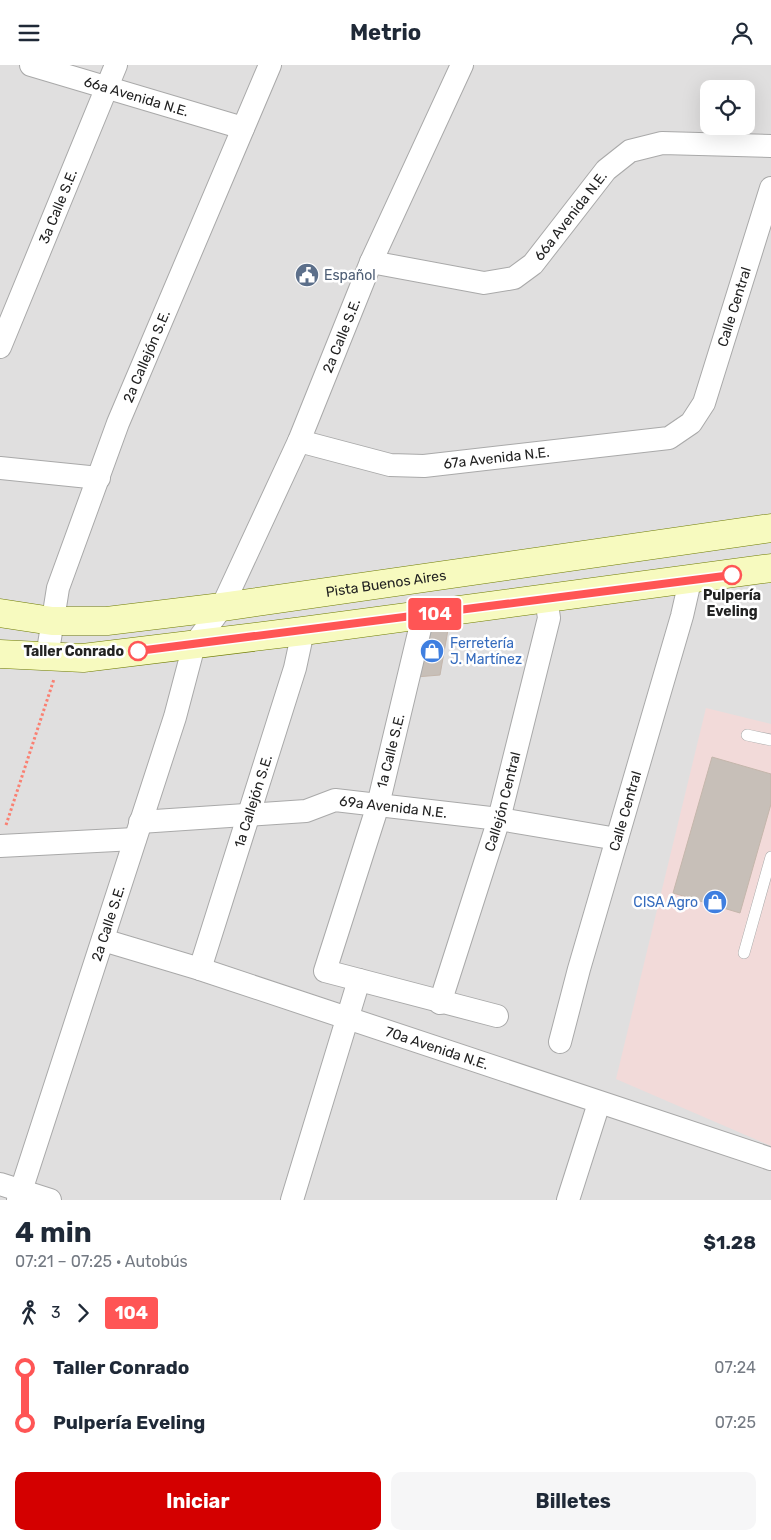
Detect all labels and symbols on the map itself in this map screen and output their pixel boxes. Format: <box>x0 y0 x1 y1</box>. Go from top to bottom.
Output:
street label: 66a Avenida N.E. <box>82 73 191 120</box>
street label: 3a Calle S.E. <box>35 167 81 246</box>
street label: 66a Avenida N.E. <box>530 168 610 264</box>
public building icon: Español <box>294 262 320 288</box>
street label: Calle Central <box>714 265 754 349</box>
place label: Español <box>324 267 376 284</box>
street label: 2a Calle S.E. <box>319 296 364 375</box>
street label: 2a Callejón S.E. <box>119 307 173 405</box>
street label: 67a Avenida N.E. <box>442 443 550 472</box>
marker: Pulpería Eveling <box>722 565 742 585</box>
street label: Pista Buenos Aires <box>325 566 447 600</box>
place label: Pulpería Eveling <box>703 587 761 620</box>
line badge: 104 <box>406 598 464 630</box>
place label: Ferretería J. Martínez <box>450 635 522 668</box>
shop icon: Ferretería J. Martínez <box>419 638 445 664</box>
marker: Taller Conrado <box>128 641 148 661</box>
place label: Taller Conrado <box>24 643 124 660</box>
street label: 1a Calle S.E. <box>374 712 408 790</box>
street label: Callejón Central <box>481 750 524 854</box>
street label: 1a Callejón S.E. <box>230 753 276 850</box>
street label: Calle Central <box>605 769 645 853</box>
street label: 69a Avenida N.E. <box>338 792 448 821</box>
street label: 2a Calle S.E. <box>88 883 128 963</box>
shop icon: CISA Agro <box>702 889 728 915</box>
place label: CISA Agro <box>633 894 698 911</box>
street label: 70a Avenida N.E. <box>383 1023 491 1073</box>

